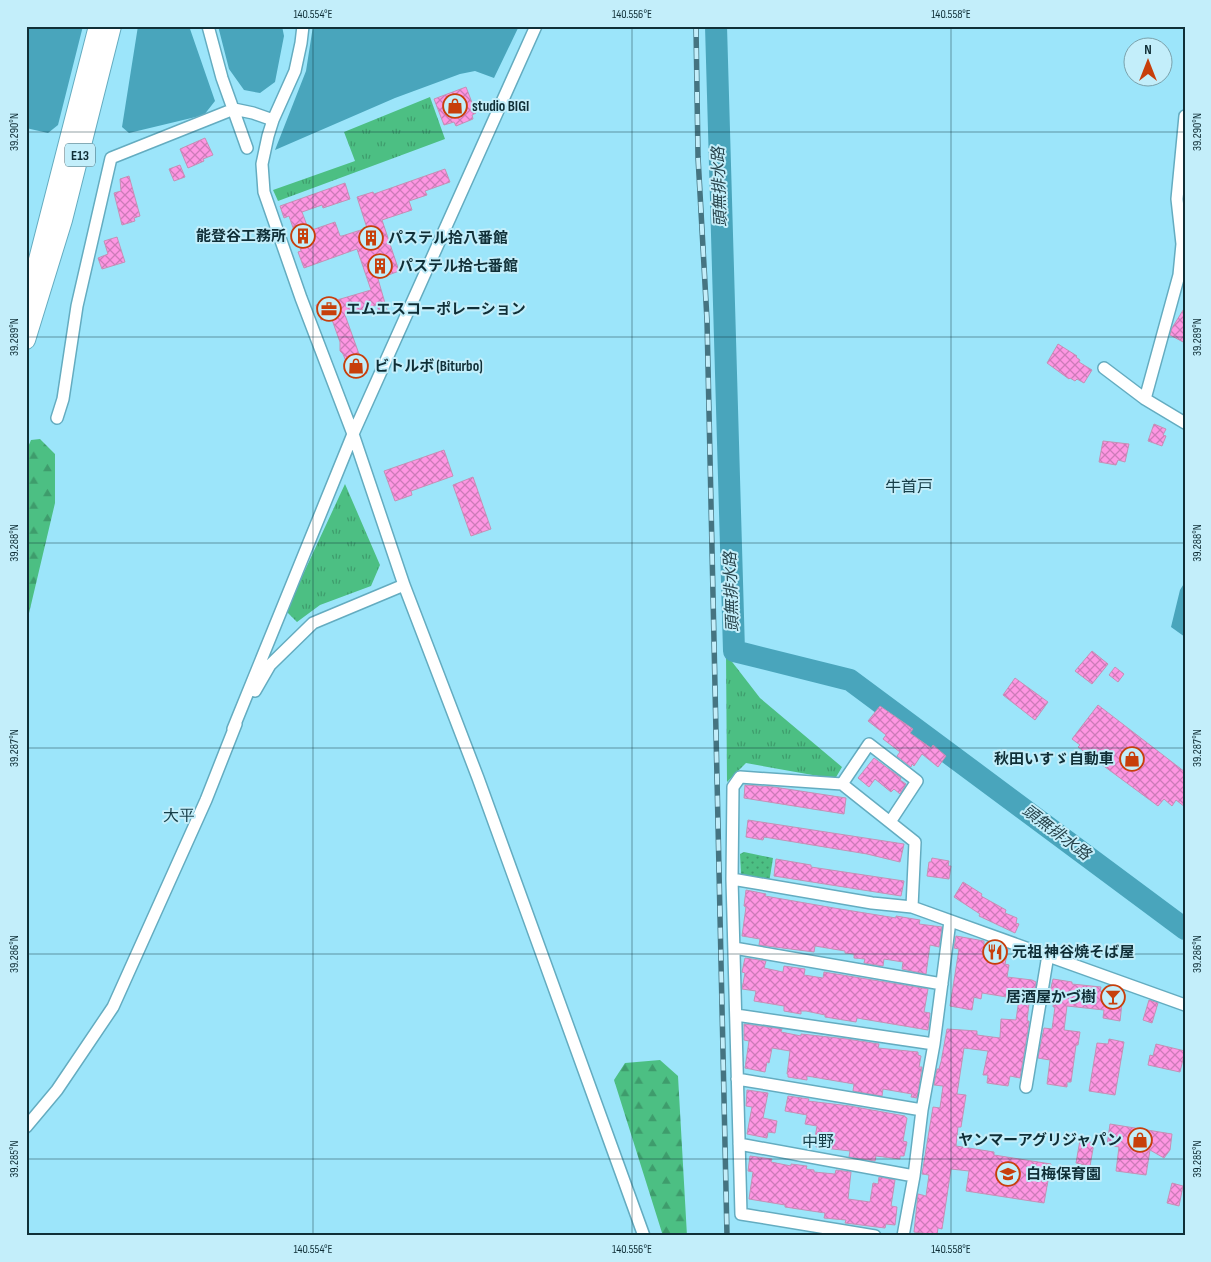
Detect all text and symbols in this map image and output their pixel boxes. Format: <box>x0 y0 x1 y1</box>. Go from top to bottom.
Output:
text: 140.554°E <box>293 7 333 22</box>
text: 140.556°E <box>612 7 652 22</box>
text: 140.558°E <box>931 7 971 22</box>
north arrow <box>1124 38 1174 88</box>
text: N <box>1144 41 1152 58</box>
shop icon: studio BIGI <box>442 93 468 119</box>
place label: studio BIGI <box>472 97 529 116</box>
text: 39.290°N <box>7 113 22 151</box>
text: 39.290°N <box>1190 113 1205 151</box>
road number: E13 <box>65 144 95 166</box>
water label: 頭無排水路 <box>709 145 731 227</box>
building icon: 能登谷工務所 <box>290 223 316 249</box>
building icon: パステル拾八番館 <box>358 225 384 251</box>
place label: 能登谷工務所 <box>196 227 286 246</box>
place label: パステル拾八番館 <box>388 229 508 248</box>
building icon: パステル拾七番館 <box>367 253 393 279</box>
place label: パステル拾七番館 <box>398 257 518 276</box>
office icon: エムエスコーポレーション <box>316 296 342 322</box>
place label: エムエスコーポレーション <box>346 300 526 319</box>
text: 39.289°N <box>7 318 22 356</box>
text: 39.289°N <box>1190 318 1205 356</box>
shop icon: ビトルボ (Biturbo) <box>343 353 369 379</box>
place label: ビトルボ (Biturbo) <box>374 357 483 376</box>
district label: 牛首戸 <box>885 478 933 497</box>
text: 39.288°N <box>7 524 22 562</box>
text: 39.288°N <box>1190 524 1205 562</box>
water label: 頭無排水路 <box>721 550 743 632</box>
text: 39.287°N <box>7 729 22 767</box>
text: 39.287°N <box>1190 729 1205 767</box>
shop icon: 秋田いすゞ自動車 <box>1119 746 1145 772</box>
place label: 秋田いすゞ自動車 <box>994 750 1114 769</box>
water label: 頭無排水路 <box>1018 801 1095 866</box>
district label: 大平 <box>163 807 195 826</box>
text: 39.286°N <box>7 935 22 973</box>
text: 39.286°N <box>1190 935 1205 973</box>
restaurant icon: 元祖 神谷焼そば屋 <box>982 939 1008 965</box>
place label: 元祖 神谷焼そば屋 <box>1012 943 1134 962</box>
bar icon: 居酒屋かづ樹 <box>1100 984 1126 1010</box>
place label: 居酒屋かづ樹 <box>1006 988 1096 1007</box>
shop icon: ヤンマーアグリジャパン <box>1127 1127 1153 1153</box>
place label: ヤンマーアグリジャパン <box>958 1131 1122 1150</box>
district label: 中野 <box>802 1133 834 1152</box>
text: 39.285°N <box>7 1140 22 1178</box>
text: 39.285°N <box>1190 1140 1205 1178</box>
school or university icon: 白梅保育園 <box>995 1161 1021 1187</box>
place label: 白梅保育園 <box>1026 1165 1101 1184</box>
text: 140.554°E <box>293 1242 333 1257</box>
text: 140.556°E <box>612 1242 652 1257</box>
text: 140.558°E <box>931 1242 971 1257</box>

